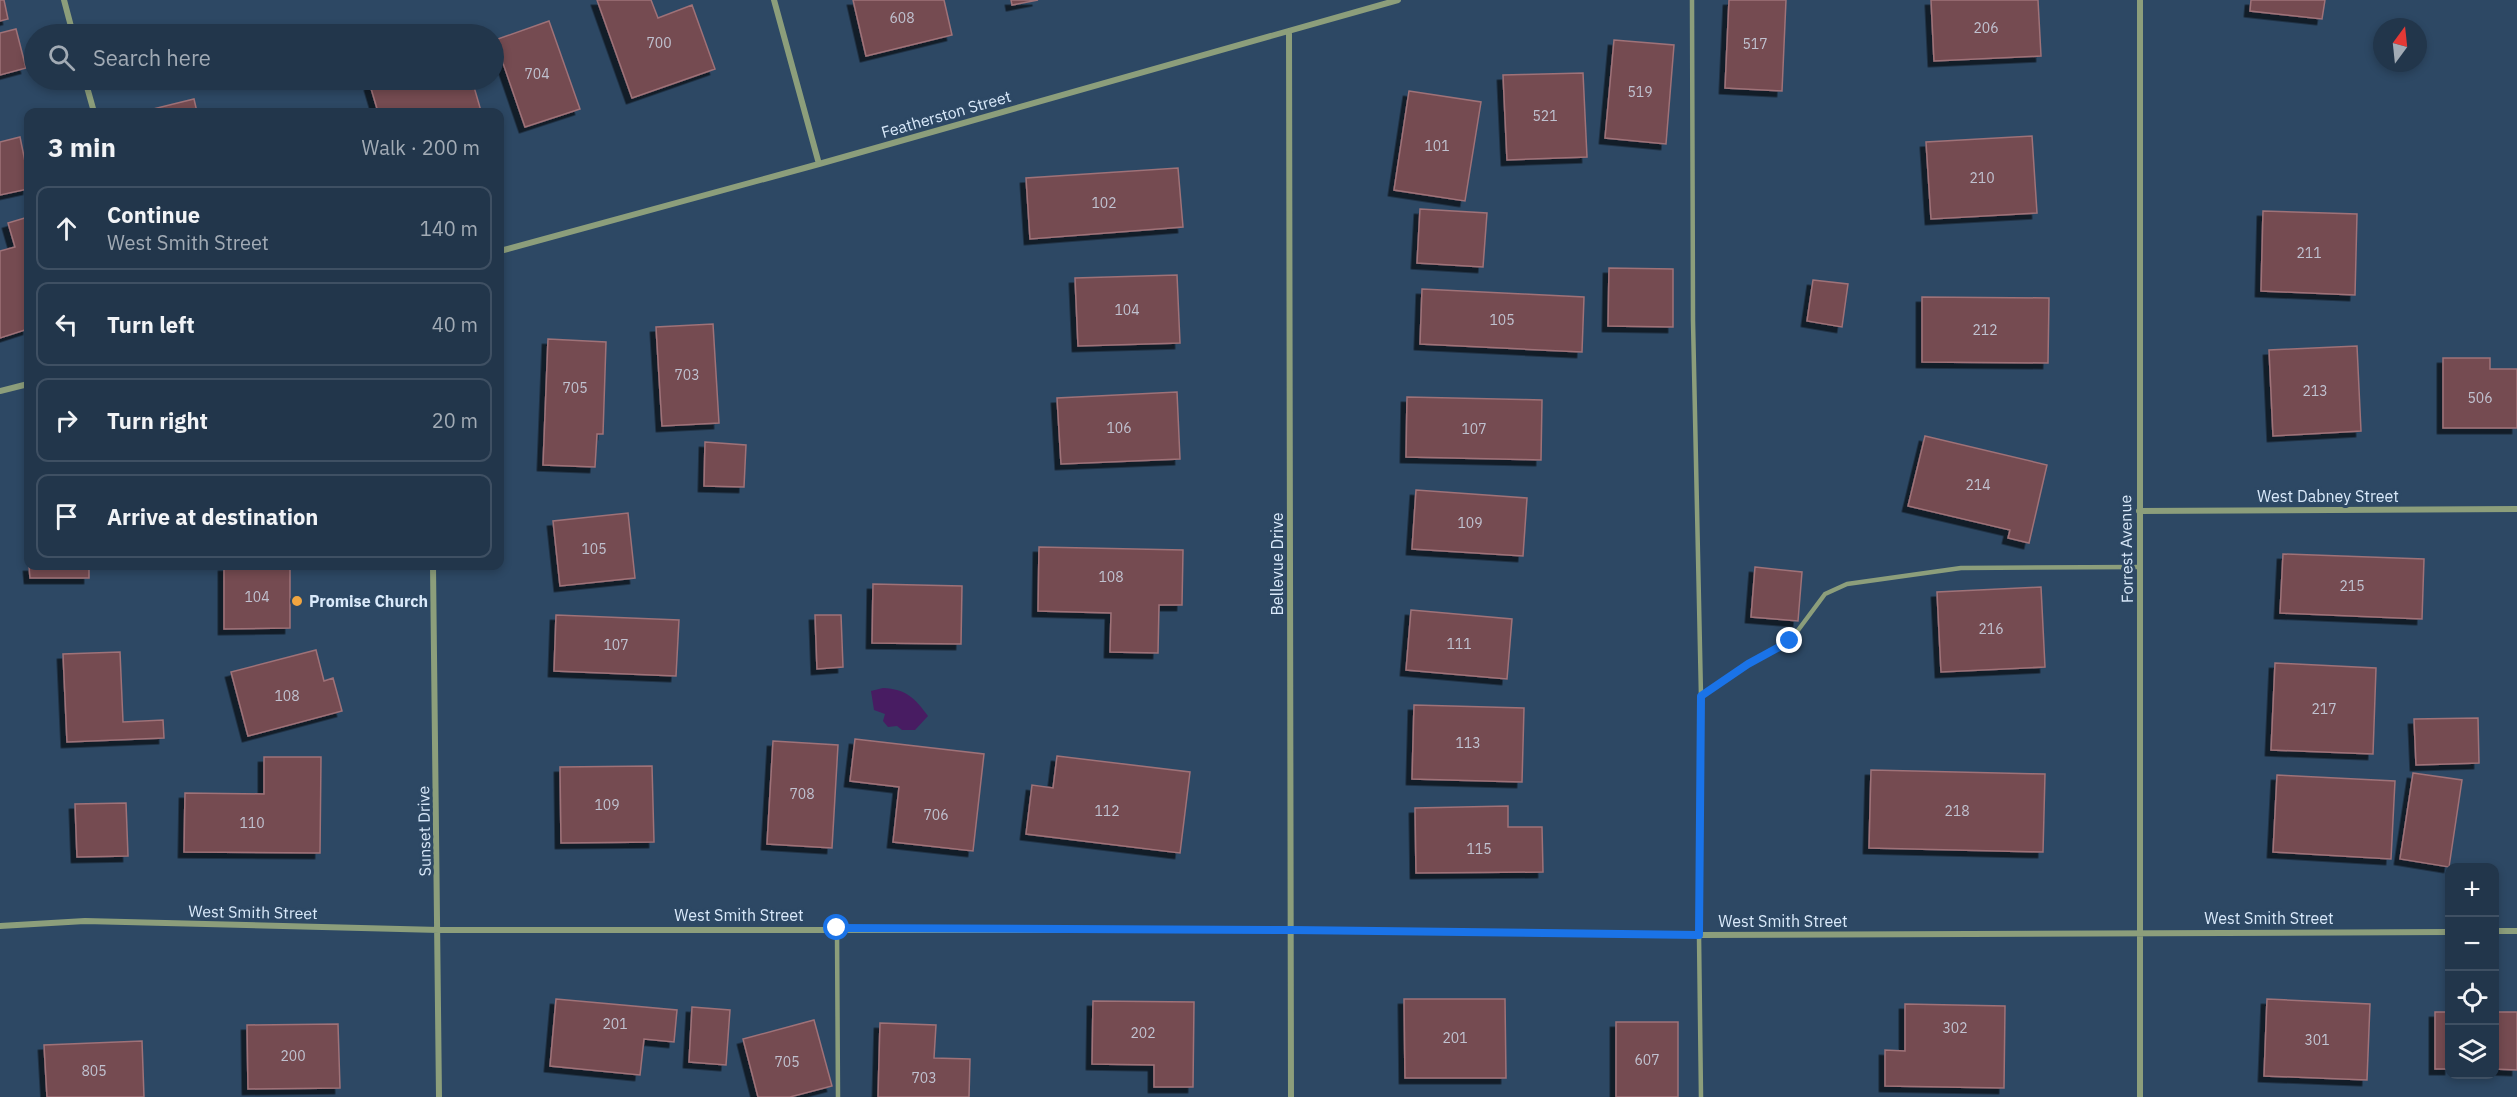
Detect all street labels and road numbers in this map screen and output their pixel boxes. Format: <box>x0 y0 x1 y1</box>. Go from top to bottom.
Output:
street label: Featherston Street <box>879 86 1013 142</box>
street label: West Dabney Street <box>2257 486 2399 506</box>
street label: Forrest Avenue <box>2115 494 2137 603</box>
street label: Bellevue Drive <box>1267 512 1287 616</box>
street label: Sunset Drive <box>413 785 435 876</box>
street label: West Smith Street <box>188 901 318 923</box>
street label: West Smith Street <box>674 905 804 925</box>
street label: West Smith Street <box>2204 908 2334 928</box>
street label: West Smith Street <box>1718 911 1848 931</box>

